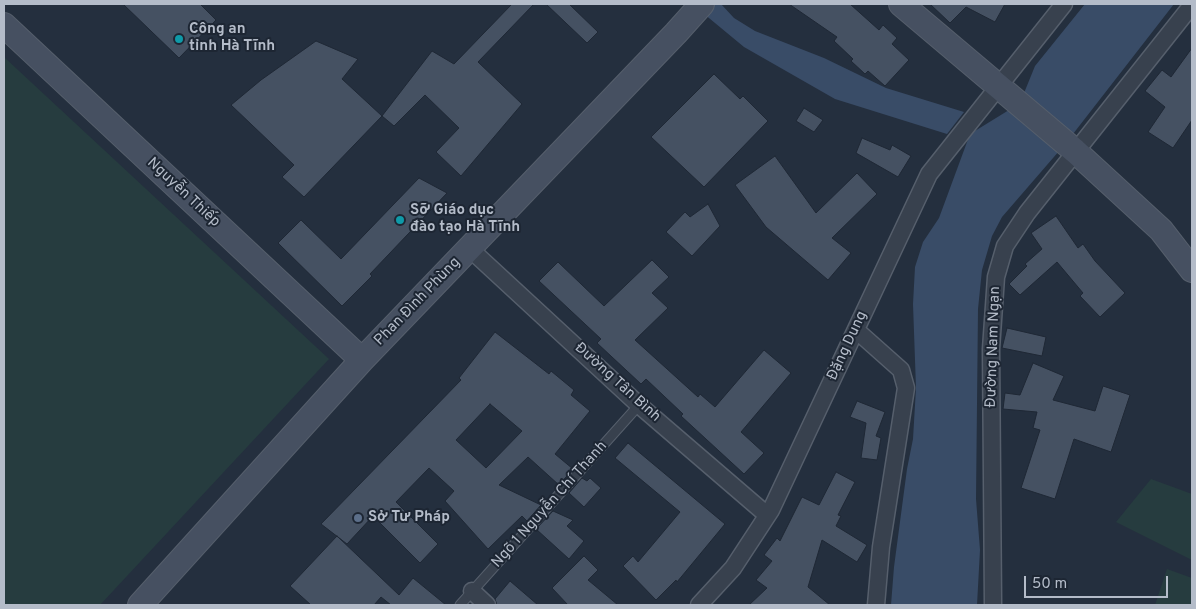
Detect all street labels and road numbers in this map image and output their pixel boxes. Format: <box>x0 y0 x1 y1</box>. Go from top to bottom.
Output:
street label: Nguyễn Thiếp <box>143 154 223 232</box>
street label: Phan Đình Phùng <box>371 254 465 350</box>
street label: Đường Nam Ngạn <box>983 286 1005 408</box>
street label: Đặng Dung <box>824 308 872 384</box>
street label: Đường Tân Bình <box>570 340 664 426</box>
street label: Ngõ 1 Nguyễn Chí Thanh <box>488 438 612 572</box>

